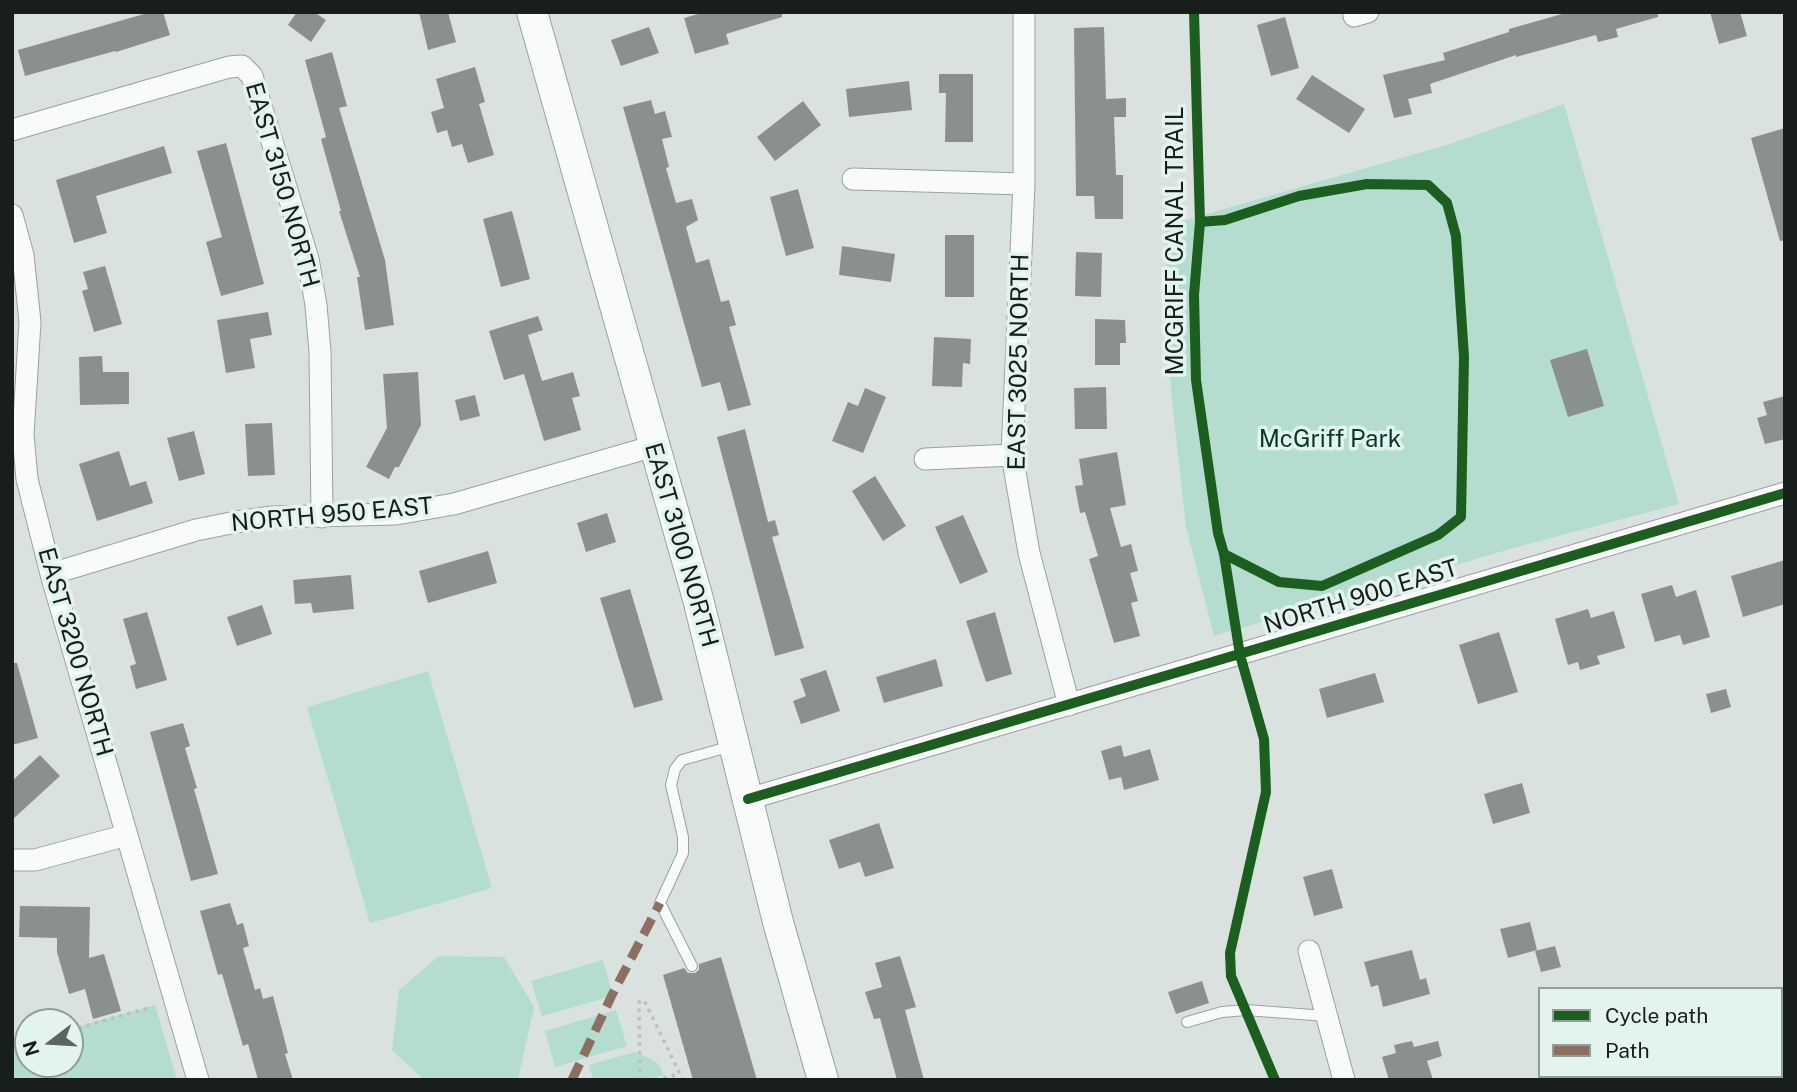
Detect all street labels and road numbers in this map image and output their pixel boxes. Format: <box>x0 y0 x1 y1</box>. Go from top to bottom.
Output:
street label: EAST 3150 NORTH <box>239 79 325 291</box>
street label: MCGRIFF CANAL TRAIL <box>1162 106 1190 376</box>
street label: EAST 3025 NORTH <box>1003 253 1035 471</box>
street label: EAST 3100 NORTH <box>638 439 724 651</box>
street label: NORTH 950 EAST <box>230 492 434 538</box>
street label: EAST 3200 NORTH <box>31 544 119 760</box>
street label: NORTH 900 EAST <box>1260 554 1462 640</box>

